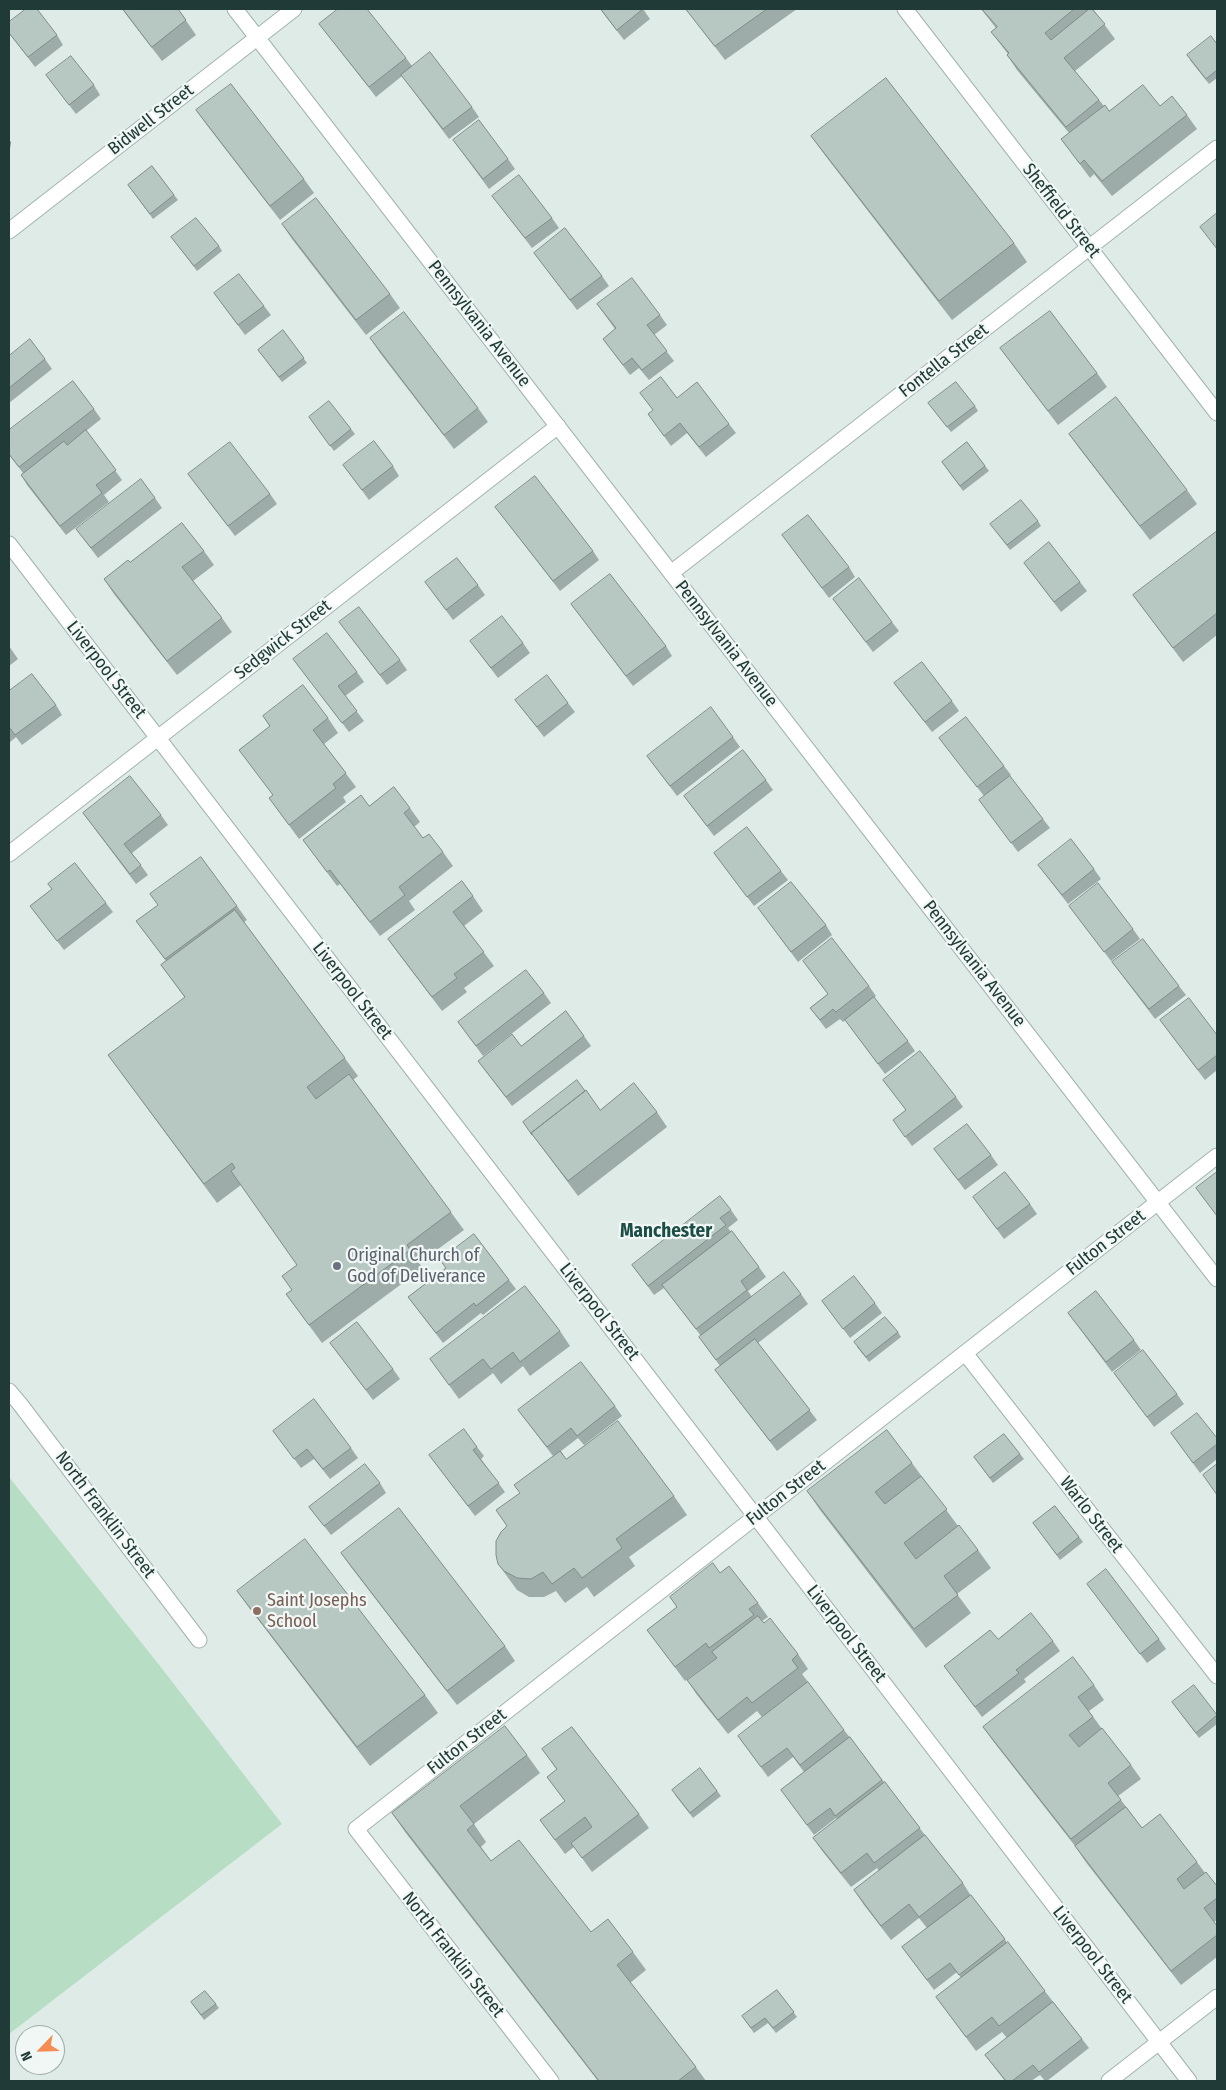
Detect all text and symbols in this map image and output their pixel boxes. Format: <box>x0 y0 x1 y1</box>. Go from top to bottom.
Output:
street label: Bidwell Street <box>104 80 198 160</box>
street label: Sheffield Street <box>1017 159 1105 263</box>
street label: Pennsylvania Avenue <box>423 256 535 392</box>
street label: Fontella Street <box>895 319 993 403</box>
street label: Pennsylvania Avenue <box>670 576 782 712</box>
street label: Sedgwick Street <box>230 596 336 684</box>
street label: Liverpool Street <box>61 617 151 723</box>
street label: Pennsylvania Avenue <box>918 896 1030 1032</box>
street label: Liverpool Street <box>307 938 397 1044</box>
street label: Fulton Street <box>1062 1205 1150 1281</box>
district label: Manchester <box>620 1221 712 1243</box>
place label: Original Church of God of Deliverance <box>347 1245 486 1288</box>
street label: Liverpool Street <box>554 1259 644 1365</box>
marker: Original Church of God of Deliverance <box>331 1260 343 1272</box>
street label: North Franklin Street <box>50 1447 160 1583</box>
street label: Fulton Street <box>742 1455 830 1531</box>
street label: Warlo Street <box>1055 1473 1127 1557</box>
street label: Liverpool Street <box>801 1581 891 1687</box>
place label: Saint Josephs School <box>267 1590 367 1632</box>
marker: Saint Josephs School <box>251 1605 263 1617</box>
street label: Fulton Street <box>423 1704 511 1780</box>
street label: North Franklin Street <box>397 1888 509 2022</box>
street label: Liverpool Street <box>1047 1902 1137 2008</box>
north arrow <box>15 2025 65 2075</box>
text: N <box>17 2049 36 2063</box>

